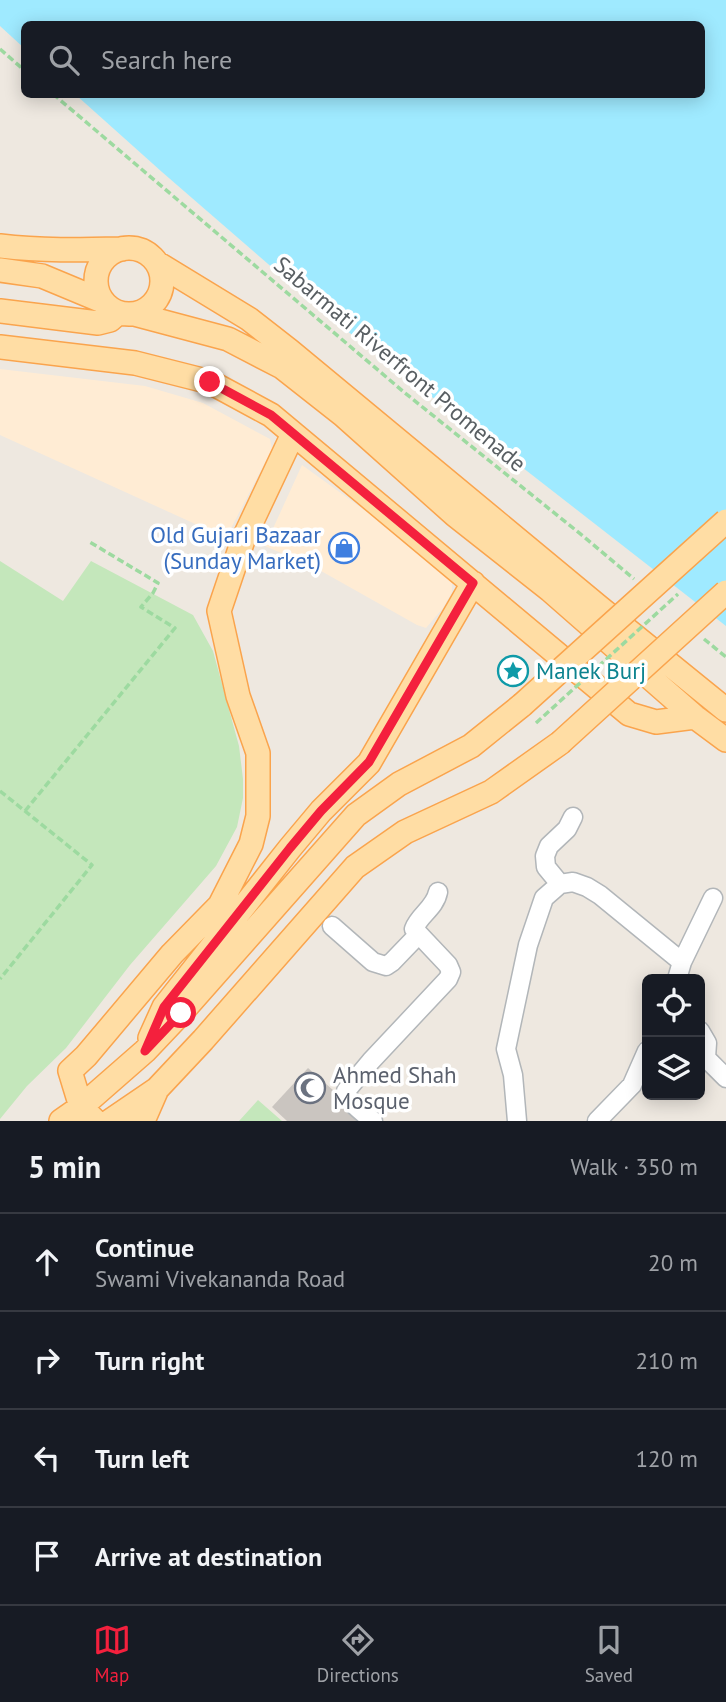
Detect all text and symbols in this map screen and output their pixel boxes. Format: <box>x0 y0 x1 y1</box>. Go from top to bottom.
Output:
search box <box>21 21 705 98</box>
icon: search <box>45 41 83 79</box>
text: Search here <box>101 43 232 76</box>
street label: Sabarmati Riverfront Promenade <box>268 250 532 478</box>
route end <box>194 366 225 397</box>
place label: Old Gujari Bazaar (Sunday Market) <box>150 520 321 575</box>
shop icon: Old Gujari Bazaar (Sunday Market) <box>327 531 361 565</box>
place icon: Manek Burj <box>496 654 530 688</box>
place label: Manek Burj <box>536 656 646 685</box>
map controls <box>642 974 705 1100</box>
button: locate <box>642 974 705 1037</box>
route start <box>165 997 196 1028</box>
button: layers <box>642 1037 705 1100</box>
place label: Ahmed Shah Mosque <box>333 1060 457 1115</box>
mosque icon: Ahmed Shah Mosque <box>293 1071 327 1105</box>
text: 5 min <box>28 1147 101 1186</box>
text: Walk · 350 m <box>571 1152 698 1181</box>
text: Continue <box>95 1231 194 1264</box>
icon: ahead <box>28 1243 66 1281</box>
text: 20 m <box>648 1248 698 1277</box>
text: Swami Vivekananda Road <box>95 1264 345 1293</box>
icon: right <box>28 1341 66 1379</box>
text: Turn right <box>95 1344 204 1377</box>
text: 210 m <box>636 1346 698 1375</box>
icon: left <box>28 1439 66 1477</box>
text: Turn left <box>95 1442 189 1475</box>
text: 120 m <box>636 1444 698 1473</box>
icon: arrive <box>28 1537 66 1575</box>
text: Arrive at destination <box>95 1540 322 1573</box>
tab: Map <box>93 1621 131 1687</box>
tab: Directions <box>317 1621 399 1687</box>
tab: Saved <box>585 1621 633 1687</box>

